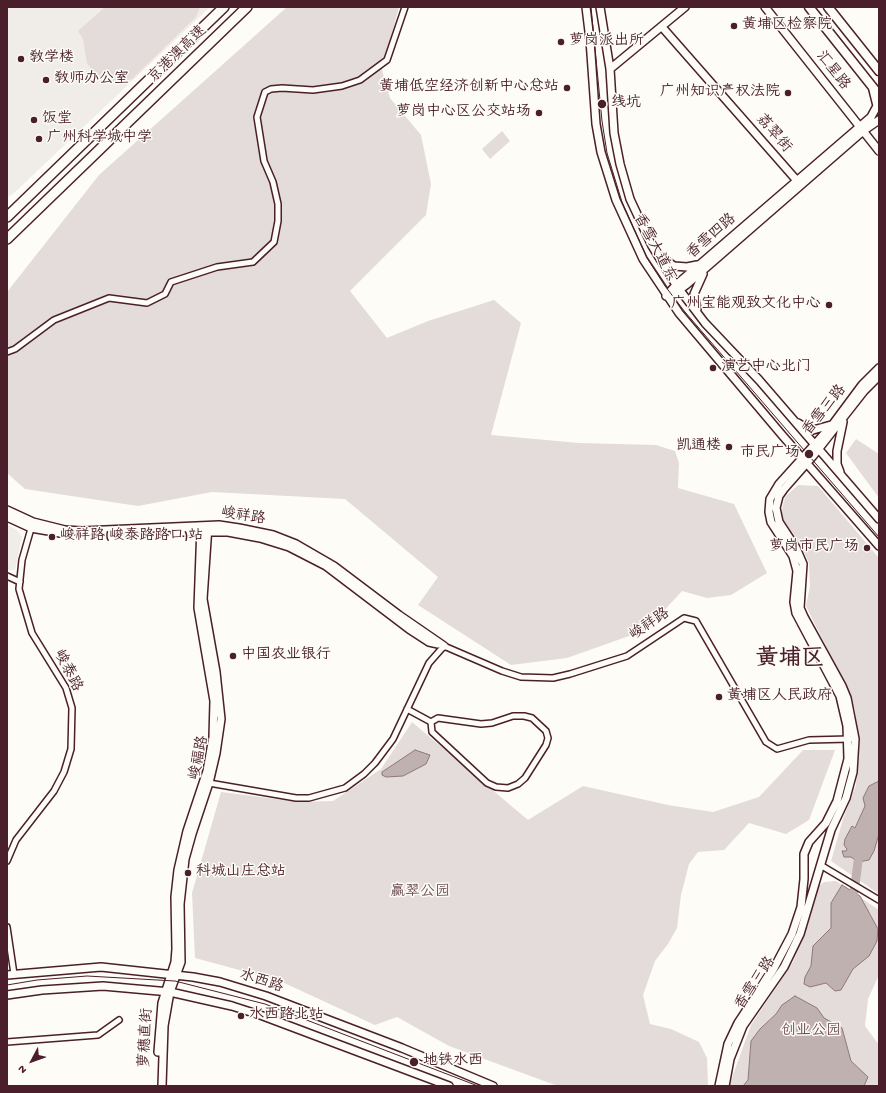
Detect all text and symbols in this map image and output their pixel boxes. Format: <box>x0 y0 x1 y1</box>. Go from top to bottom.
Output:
place label: 黄埔区检察院 <box>742 17 832 35</box>
marker: 黄埔区检察院 <box>729 21 739 31</box>
street label: 京港澳高速 <box>145 22 211 88</box>
place label: 萝岗派出所 <box>569 33 644 51</box>
marker: 萝岗派出所 <box>556 37 566 47</box>
street label: 汇星路 <box>811 48 853 94</box>
place label: 教学楼 <box>29 50 74 68</box>
marker: 教学楼 <box>16 54 26 64</box>
place label: 教师办公室 <box>54 71 129 89</box>
marker: 教师办公室 <box>41 75 51 85</box>
place label: 黄埔低空经济创新中心总站 <box>379 79 559 97</box>
marker: 黄埔低空经济创新中心总站 <box>562 83 572 93</box>
place label: 广州知识产权法院 <box>660 84 780 102</box>
marker: 广州知识产权法院 <box>783 88 793 98</box>
place label: 线坑 <box>611 95 641 113</box>
marker: 线坑 <box>596 98 608 110</box>
place label: 萝岗中心区公交站场 <box>396 104 531 122</box>
marker: 萝岗中心区公交站场 <box>534 108 544 118</box>
place label: 饭堂 <box>42 111 72 129</box>
street label: 荔翠街 <box>751 111 795 157</box>
marker: 饭堂 <box>29 115 39 125</box>
place label: 广州科学城中学 <box>47 130 152 148</box>
marker: 广州科学城中学 <box>34 134 44 144</box>
street label: 香雪大道东 <box>628 211 680 285</box>
street label: 香雪四路 <box>683 211 741 263</box>
place label: 广州宝能观致文化中心 <box>671 296 821 314</box>
marker: 广州宝能观致文化中心 <box>824 300 834 310</box>
place label: 演艺中心北门 <box>721 359 811 377</box>
marker: 演艺中心北门 <box>708 363 718 373</box>
street label: 香雪三路 <box>799 382 851 440</box>
place label: 凯通楼 <box>676 438 721 456</box>
marker: 凯通楼 <box>724 442 734 452</box>
place label: 市民广场 <box>740 445 800 463</box>
marker: 市民广场 <box>803 448 815 460</box>
street label: 峻祥路 <box>219 505 267 529</box>
place label: 峻祥路(峻泰路路口)站 <box>60 528 203 546</box>
marker: 峻祥路(峻泰路路口)站 <box>47 532 57 542</box>
place label: 萝岗市民广场 <box>769 539 859 557</box>
marker: 萝岗市民广场 <box>862 543 872 553</box>
street label: 峻祥路 <box>626 605 674 645</box>
district label: 黄埔区 <box>756 646 824 674</box>
street label: 峻泰路 <box>49 647 85 695</box>
place label: 中国农业银行 <box>241 647 331 665</box>
marker: 中国农业银行 <box>228 651 238 661</box>
place label: 黄埔区人民政府 <box>727 688 832 706</box>
marker: 黄埔区人民政府 <box>714 692 724 702</box>
street label: 峻福路 <box>187 734 213 782</box>
place label: 科城山庄总站 <box>196 864 286 882</box>
marker: 科城山庄总站 <box>183 868 193 878</box>
park label: 赢翠公园 <box>390 884 450 902</box>
street label: 香雪三路 <box>732 954 780 1014</box>
street label: 水西路 <box>237 966 285 998</box>
place label: 水西路北站 <box>249 1007 324 1025</box>
street label: 萝穗直街 <box>136 1008 158 1068</box>
marker: 水西路北站 <box>236 1011 246 1021</box>
park label: 创业公园 <box>781 1023 841 1041</box>
north arrow <box>12 1041 52 1081</box>
place label: 地铁水西 <box>423 1053 483 1071</box>
marker: 地铁水西 <box>408 1056 420 1068</box>
text: N <box>16 1062 30 1076</box>

